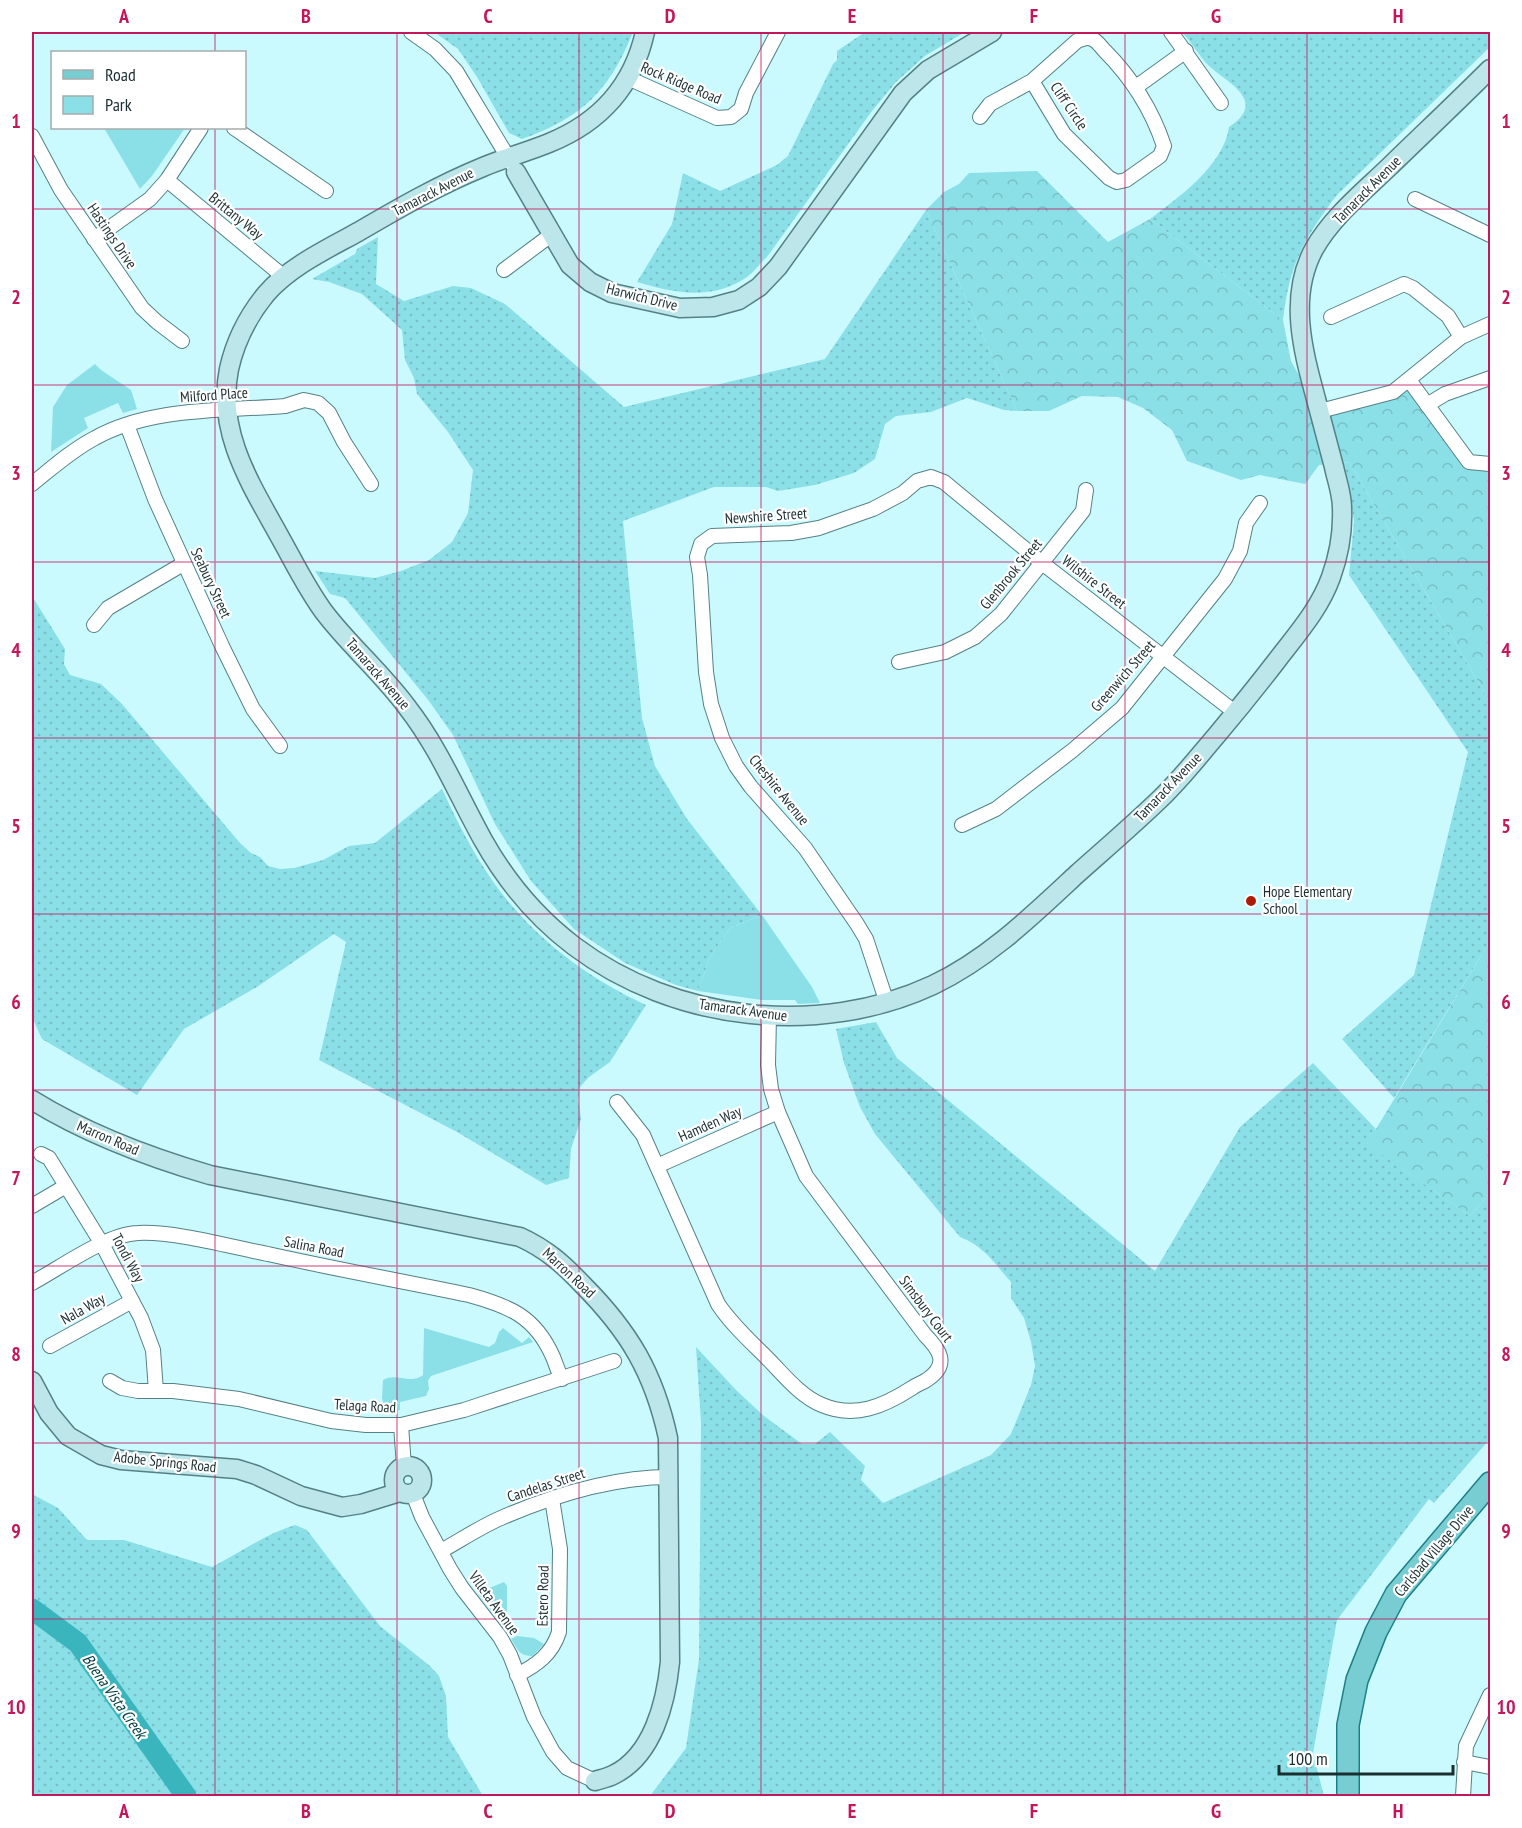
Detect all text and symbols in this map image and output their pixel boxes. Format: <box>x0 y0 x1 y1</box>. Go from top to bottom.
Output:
text: A <box>118 3 130 29</box>
text: B <box>301 3 311 29</box>
text: C <box>483 3 493 29</box>
text: D <box>665 3 676 29</box>
text: E <box>848 3 856 29</box>
text: F <box>1030 3 1038 29</box>
text: G <box>1211 3 1221 29</box>
text: H <box>1393 3 1403 29</box>
legend <box>51 51 246 129</box>
street label: Rock Ridge Road <box>638 57 724 108</box>
text: Road <box>105 63 136 86</box>
street label: Cliff Circle <box>1047 78 1092 133</box>
text: Park <box>105 93 132 116</box>
text: 1 <box>11 108 21 134</box>
text: 1 <box>1501 108 1511 134</box>
street label: Tamarack Avenue <box>1329 152 1405 228</box>
street label: Tamarack Avenue <box>389 163 477 220</box>
street label: Brittany Way <box>205 188 268 244</box>
street label: Hastings Drive <box>84 199 141 272</box>
street label: Harwich Drive <box>605 279 680 315</box>
text: 2 <box>11 284 21 310</box>
text: 2 <box>1501 284 1511 310</box>
street label: Milford Place <box>179 383 248 406</box>
text: 3 <box>11 460 21 486</box>
text: 3 <box>1501 460 1511 486</box>
street label: Newshire Street <box>724 503 808 528</box>
street label: Glenbrook Street <box>975 534 1046 613</box>
street label: Seabury Street <box>187 545 236 621</box>
street label: Wilshire Street <box>1058 551 1130 613</box>
street label: Tamarack Avenue <box>342 634 415 713</box>
street label: Greenwich Street <box>1086 636 1159 715</box>
text: 4 <box>11 637 21 663</box>
text: 4 <box>1501 637 1511 663</box>
street label: Tamarack Avenue <box>1130 748 1205 825</box>
street label: Cheshire Avenue <box>745 750 814 829</box>
text: 5 <box>11 813 21 839</box>
text: 5 <box>1501 813 1511 839</box>
place label: Hope Elementary School <box>1263 882 1352 918</box>
marker: Hope Elementary School <box>1244 894 1258 908</box>
text: 6 <box>11 989 21 1015</box>
text: 6 <box>1501 989 1511 1015</box>
street label: Tamarack Avenue <box>698 994 788 1025</box>
street label: Hamden Way <box>675 1101 745 1146</box>
street label: Marron Road <box>74 1116 142 1159</box>
text: 7 <box>11 1165 21 1191</box>
text: 7 <box>1501 1165 1511 1191</box>
street label: Tondi Way <box>108 1230 149 1286</box>
street label: Salina Road <box>283 1231 346 1262</box>
street label: Marron Road <box>539 1243 600 1302</box>
street label: Simsbury Court <box>895 1272 957 1346</box>
street label: Nala Way <box>57 1289 109 1328</box>
text: 8 <box>11 1341 21 1367</box>
text: 8 <box>1501 1341 1511 1367</box>
street label: Telaga Road <box>334 1394 397 1417</box>
street label: Adobe Springs Road <box>113 1447 217 1476</box>
street label: Candelas Street <box>505 1463 587 1506</box>
street label: Carlsbad Village Drive <box>1390 1501 1477 1600</box>
text: 9 <box>11 1518 21 1544</box>
text: 9 <box>1501 1518 1511 1544</box>
street label: Estero Road <box>532 1565 553 1627</box>
street label: Villeta Avenue <box>464 1566 524 1638</box>
water label: Buena Vista Creek <box>78 1650 153 1744</box>
text: 10 <box>6 1694 26 1720</box>
text: 10 <box>1496 1694 1516 1720</box>
scale bar <box>1279 1738 1453 1776</box>
text: 100 m <box>1288 1747 1328 1770</box>
text: A <box>118 1798 130 1824</box>
text: B <box>301 1798 311 1824</box>
text: C <box>483 1798 493 1824</box>
text: D <box>665 1798 676 1824</box>
text: E <box>848 1798 856 1824</box>
text: F <box>1030 1798 1038 1824</box>
text: G <box>1211 1798 1221 1824</box>
text: H <box>1393 1798 1403 1824</box>

